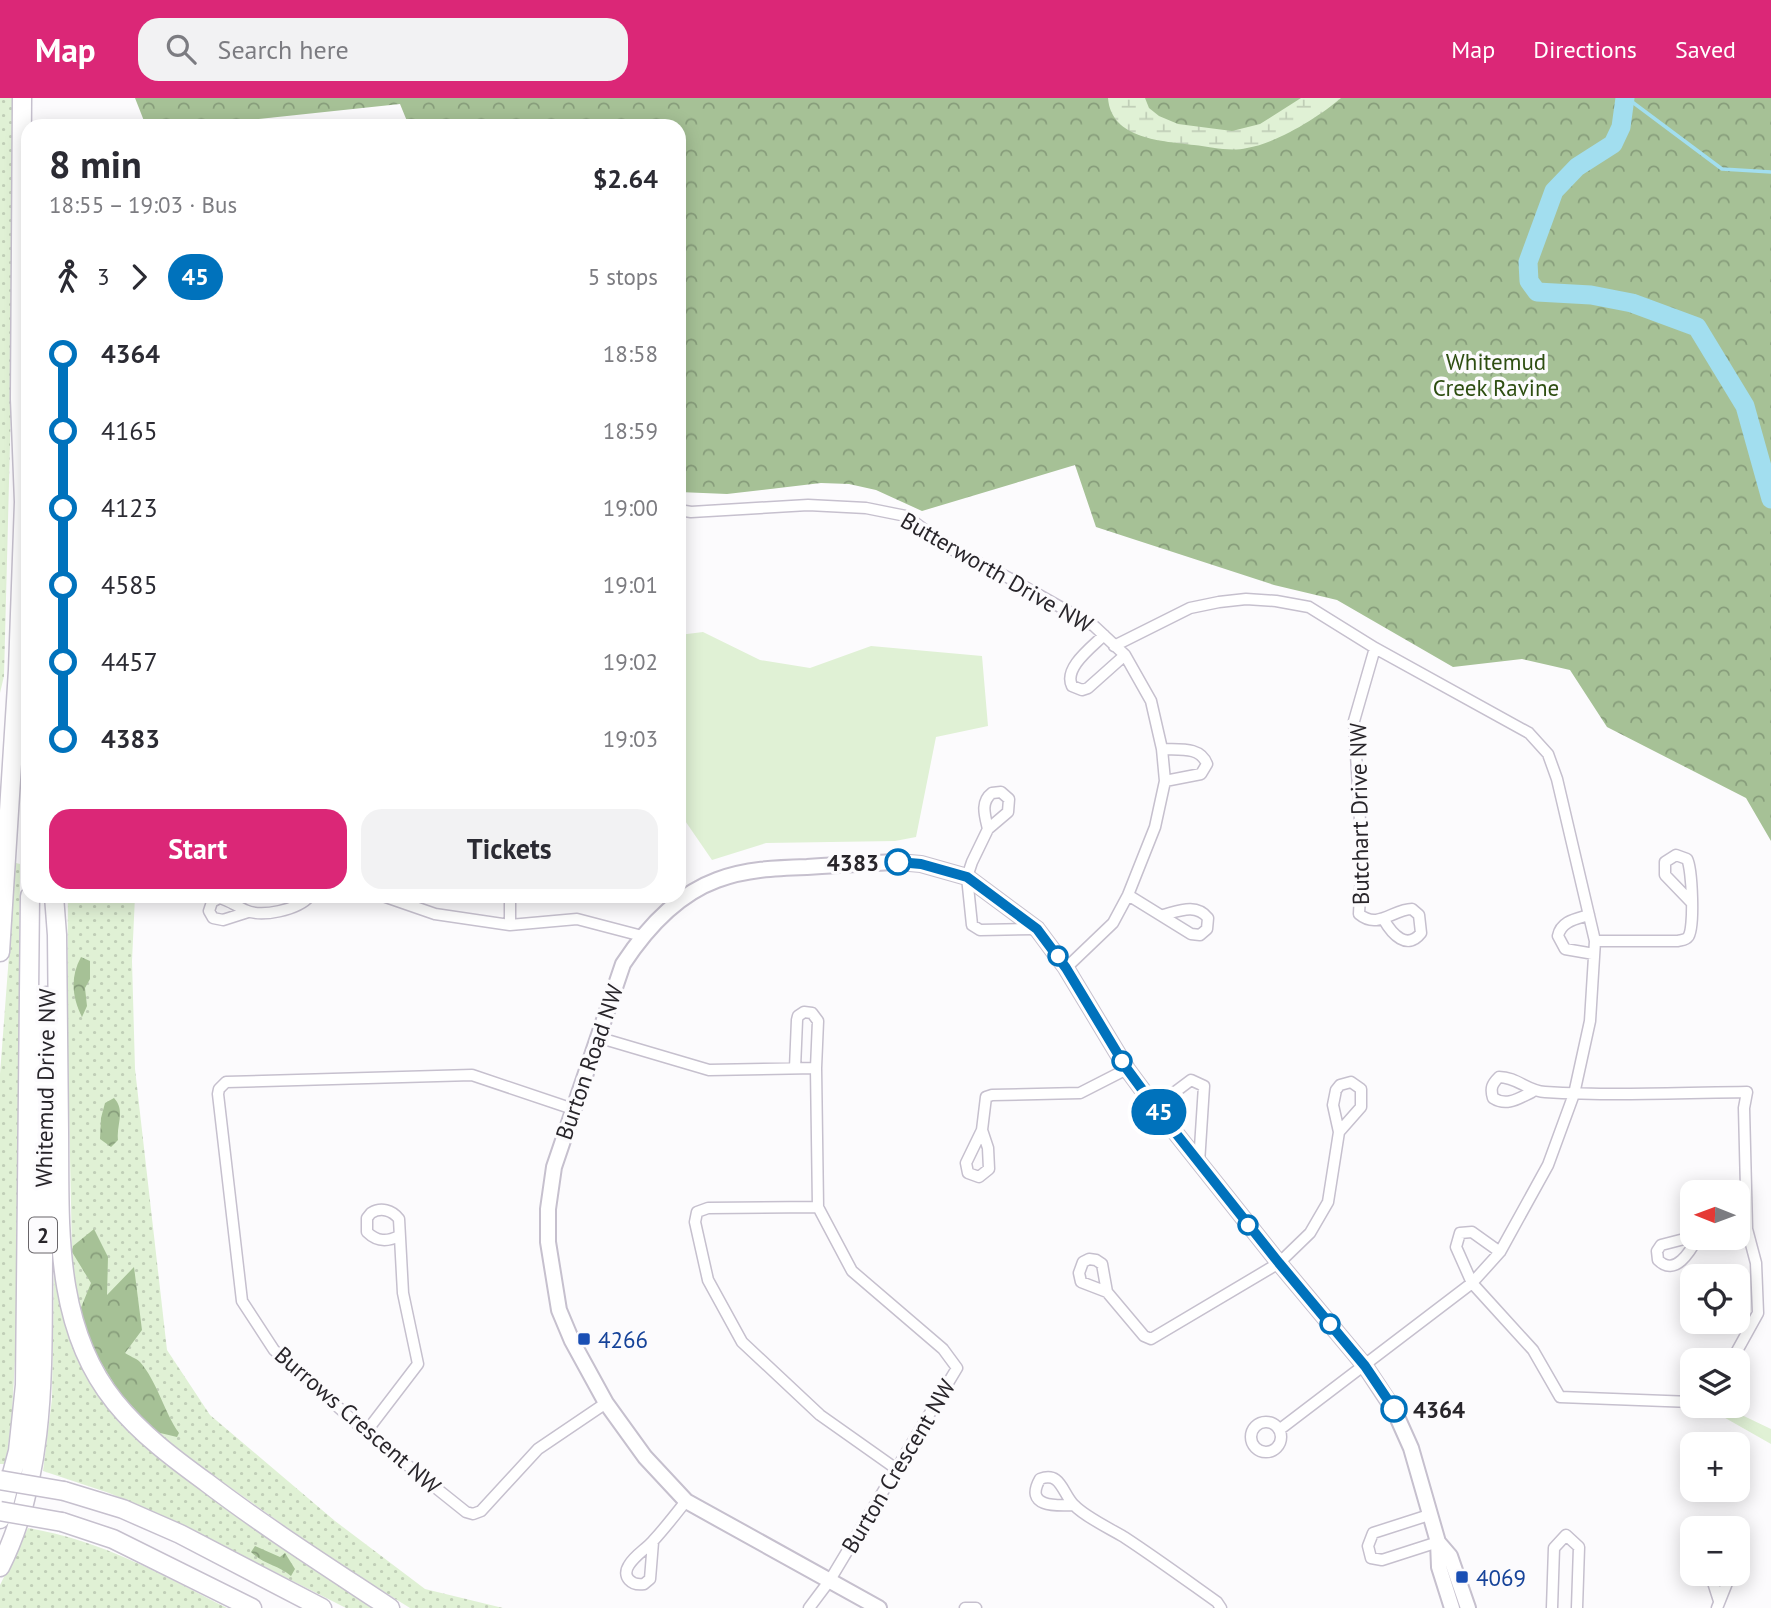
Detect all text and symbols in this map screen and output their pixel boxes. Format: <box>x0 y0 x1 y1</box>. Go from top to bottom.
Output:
search box <box>138 18 628 81</box>
text: Map <box>35 28 96 71</box>
icon: search <box>162 30 200 68</box>
text: Search here <box>218 33 349 66</box>
text: Map <box>1451 34 1495 65</box>
text: Directions <box>1533 34 1637 65</box>
text: Saved <box>1675 34 1736 65</box>
text: 8 min <box>49 139 142 188</box>
text: $2.64 <box>593 162 658 195</box>
text: 18:55 – 19:03 · Bus <box>49 190 237 219</box>
icon: walk <box>49 258 87 296</box>
icon: forward <box>120 258 158 296</box>
text: 45 <box>182 261 209 292</box>
text: 3 <box>97 262 110 291</box>
text: 5 stops <box>588 262 658 291</box>
text: 4364 <box>101 337 160 370</box>
text: 18:58 <box>603 339 658 368</box>
park label: Whitemud Creek Ravine <box>1433 347 1559 402</box>
text: 4165 <box>101 414 158 447</box>
text: 18:59 <box>603 416 658 445</box>
text: 4123 <box>101 491 158 524</box>
text: 19:00 <box>603 493 658 522</box>
street label: Butterworth Drive NW <box>896 505 1098 639</box>
text: 4585 <box>101 568 158 601</box>
text: 19:01 <box>603 570 658 599</box>
text: 4457 <box>101 645 158 678</box>
text: 19:02 <box>603 647 658 676</box>
text: 4383 <box>101 722 160 755</box>
street label: Butchart Drive NW <box>1343 723 1375 905</box>
text: 19:03 <box>603 724 658 753</box>
button: Start <box>49 809 347 889</box>
button: Tickets <box>361 809 658 889</box>
place label: 4383 <box>827 848 879 877</box>
marker: 4383 <box>885 849 911 875</box>
unlabelled marker <box>1048 946 1068 966</box>
street label: Burton Road NW <box>549 981 629 1143</box>
street label: Whitemud Drive NW <box>29 988 61 1188</box>
unlabelled marker <box>1112 1051 1132 1071</box>
line badge: 45 <box>1128 1089 1190 1135</box>
text: 45 <box>1145 1096 1173 1127</box>
north arrow <box>1680 1180 1750 1250</box>
map controls <box>1680 1180 1750 1586</box>
unlabelled marker <box>1238 1215 1258 1235</box>
road number: 2 <box>29 1218 57 1252</box>
button: locate <box>1680 1264 1750 1334</box>
unlabelled marker <box>1320 1314 1340 1334</box>
place label: 4266 <box>598 1325 648 1354</box>
marker: 4266 <box>576 1331 592 1347</box>
street label: Burrows Crescent NW <box>269 1340 447 1500</box>
button: layers <box>1680 1348 1750 1418</box>
street label: Burton Crescent NW <box>835 1374 961 1558</box>
place label: 4364 <box>1413 1395 1465 1424</box>
marker: 4364 <box>1381 1396 1407 1422</box>
button: + <box>1680 1432 1750 1502</box>
button: − <box>1680 1516 1750 1586</box>
place label: 4069 <box>1476 1563 1526 1592</box>
marker: 4069 <box>1454 1569 1470 1585</box>

